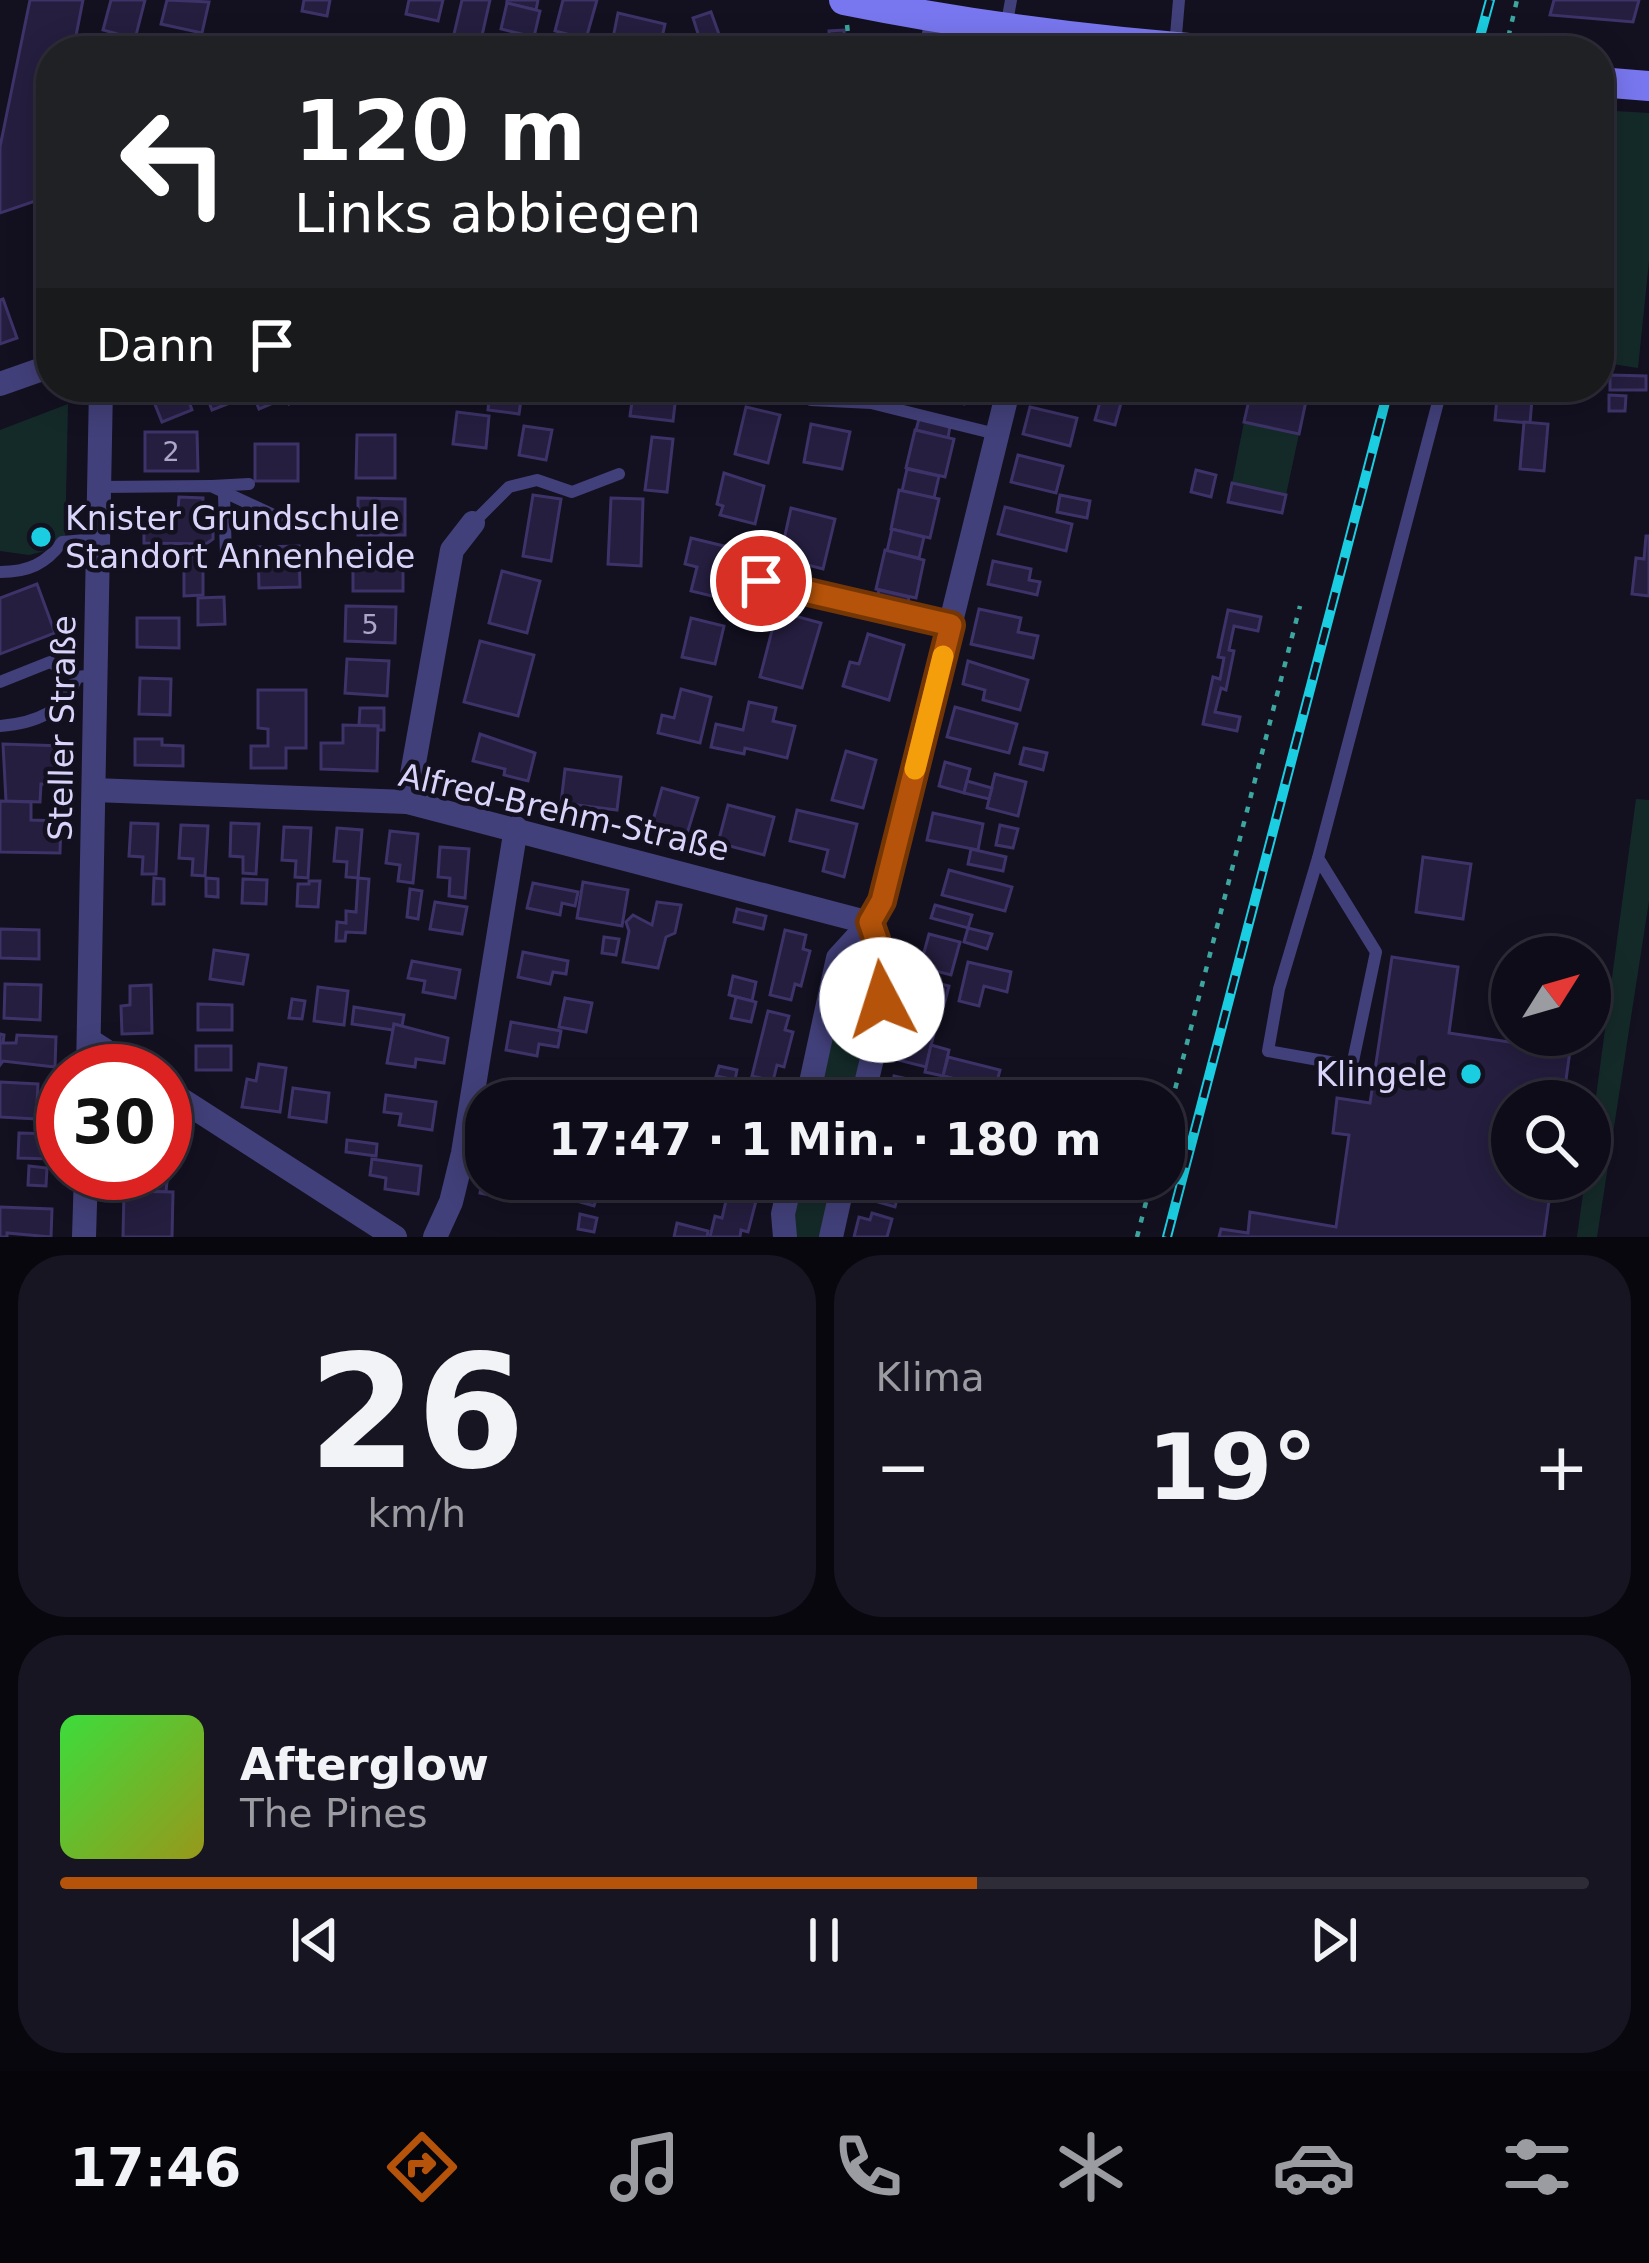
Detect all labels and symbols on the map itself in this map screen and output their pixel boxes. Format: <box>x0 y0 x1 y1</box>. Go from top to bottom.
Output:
house number: 2 <box>162 436 180 467</box>
place label: Knister Grundschule Standort Annenheide <box>65 499 415 576</box>
marker: Knister Grundschule Standort Annenheide <box>28 524 54 550</box>
pin <box>710 530 812 632</box>
house number: 5 <box>361 609 379 640</box>
street label: Steller Straße <box>41 615 83 841</box>
street label: Alfred-Brehm-Straße <box>395 755 733 869</box>
north arrow <box>1491 936 1611 1056</box>
position arrow <box>819 937 945 1063</box>
speed limit sign: 30 <box>36 1044 192 1200</box>
place label: Klingele <box>1315 1055 1447 1094</box>
marker: Klingele <box>1458 1061 1484 1087</box>

